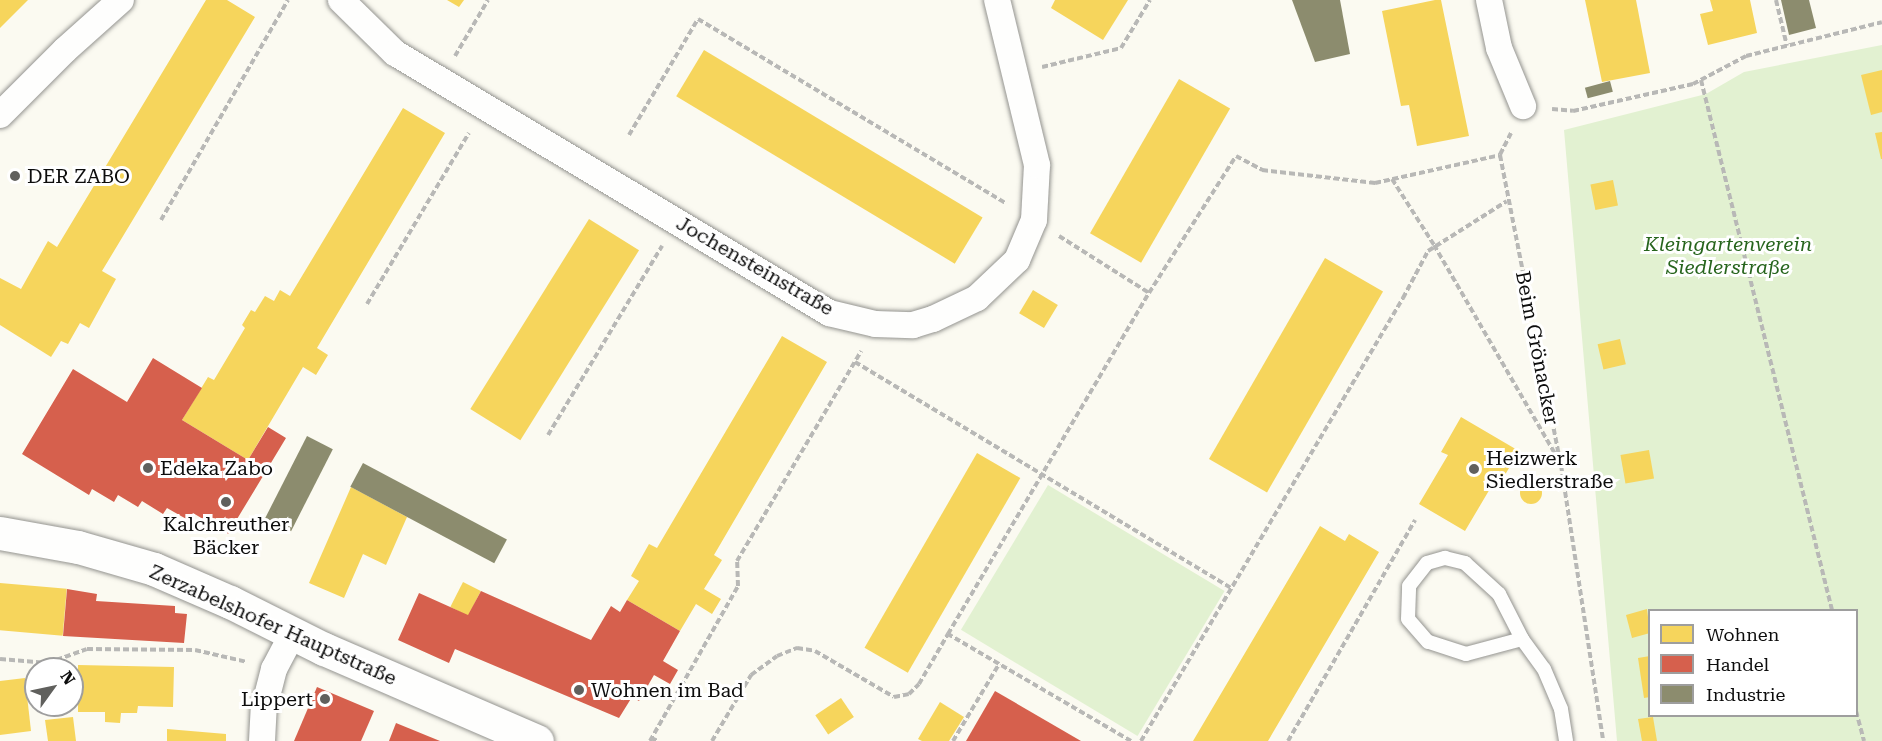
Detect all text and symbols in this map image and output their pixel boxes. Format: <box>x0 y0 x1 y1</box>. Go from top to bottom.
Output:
place label: DER ZABO <box>27 164 130 188</box>
marker: DER ZABO <box>8 169 22 183</box>
street label: Jochensteinstraße <box>672 211 838 321</box>
park label: Kleingartenverein Siedlerstraße <box>1644 233 1812 280</box>
street label: Beim Grönacker <box>1510 269 1564 427</box>
place label: Heizwerk Siedlerstraße <box>1486 446 1613 493</box>
place label: Edeka Zabo <box>160 456 273 480</box>
marker: Edeka Zabo <box>141 461 155 475</box>
marker: Heizwerk Siedlerstraße <box>1467 462 1481 476</box>
marker: Kalchreuther Bäcker <box>219 495 233 509</box>
place label: Kalchreuther Bäcker <box>163 512 289 559</box>
street label: Zerzabelshofer Hauptstraße <box>146 560 400 690</box>
legend <box>1648 609 1858 717</box>
text: Wohnen <box>1706 624 1779 645</box>
text: Handel <box>1706 654 1769 675</box>
north arrow <box>24 657 84 717</box>
text: N <box>57 668 79 688</box>
place label: Wohnen im Bad <box>591 678 744 702</box>
marker: Wohnen im Bad <box>572 683 586 697</box>
text: Industrie <box>1706 684 1785 705</box>
place label: Lippert <box>241 687 313 711</box>
marker: Lippert <box>318 692 332 706</box>

